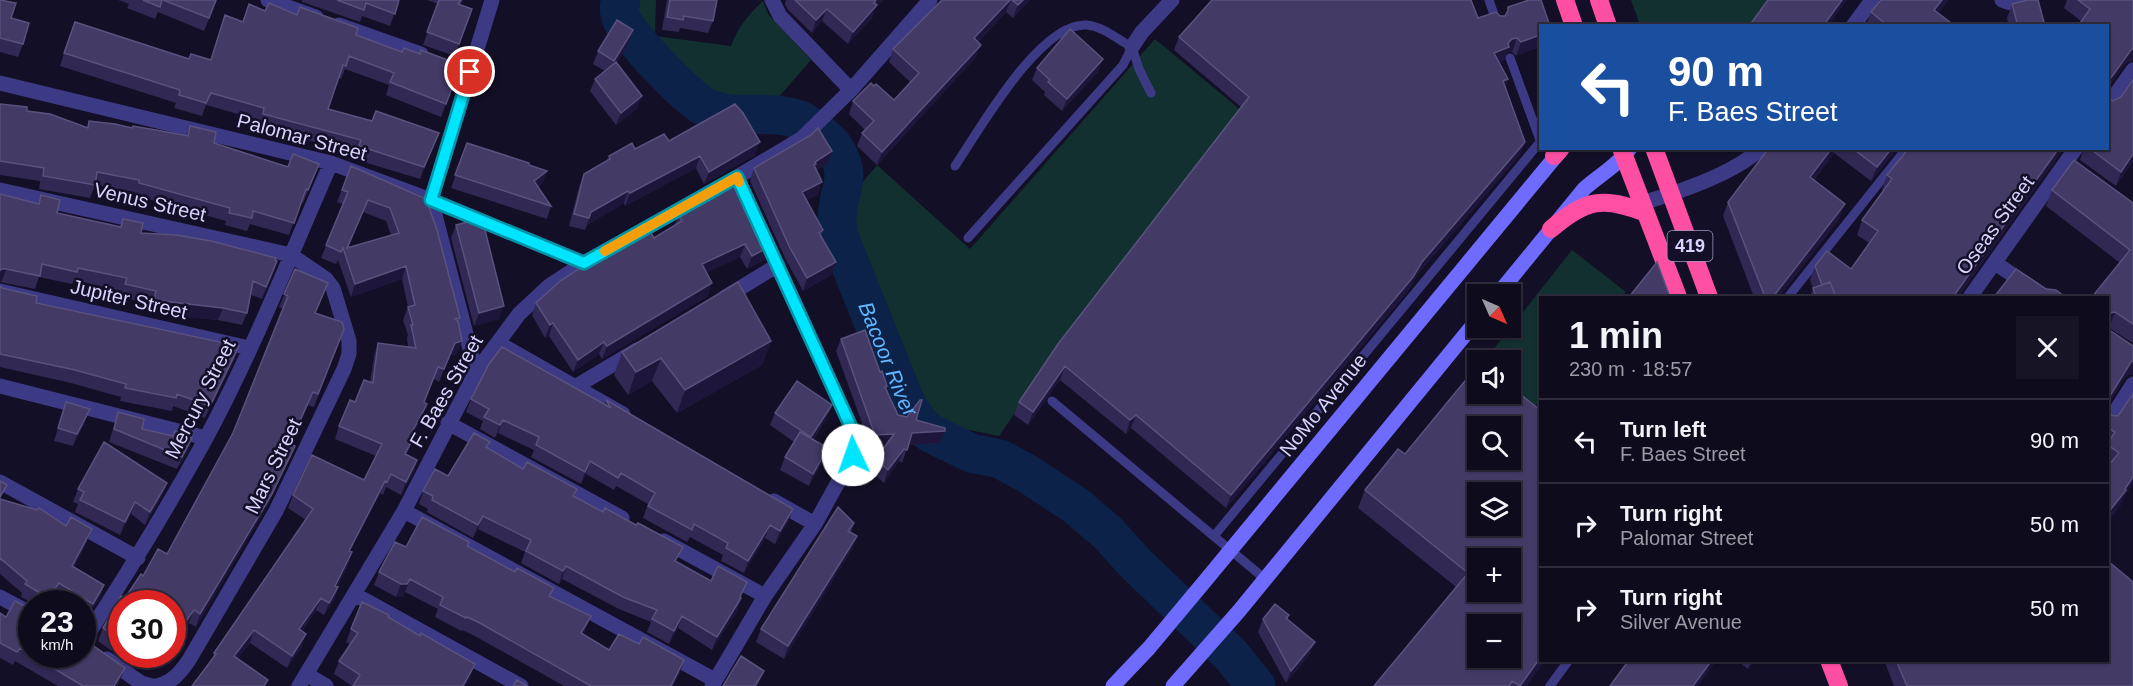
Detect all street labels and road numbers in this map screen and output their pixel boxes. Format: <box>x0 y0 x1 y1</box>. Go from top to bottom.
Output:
street label: Palomar Street <box>235 109 370 165</box>
street label: Oseas Street <box>1952 171 2038 279</box>
street label: Venus Street <box>92 178 209 226</box>
road number: 419 <box>1668 231 1712 261</box>
street label: Jupiter Street <box>69 275 190 323</box>
street label: F. Baes Street <box>405 331 487 451</box>
street label: Mercury Street <box>160 335 240 462</box>
street label: NoMo Avenue <box>1275 349 1371 461</box>
street label: Mars Street <box>240 414 306 517</box>

